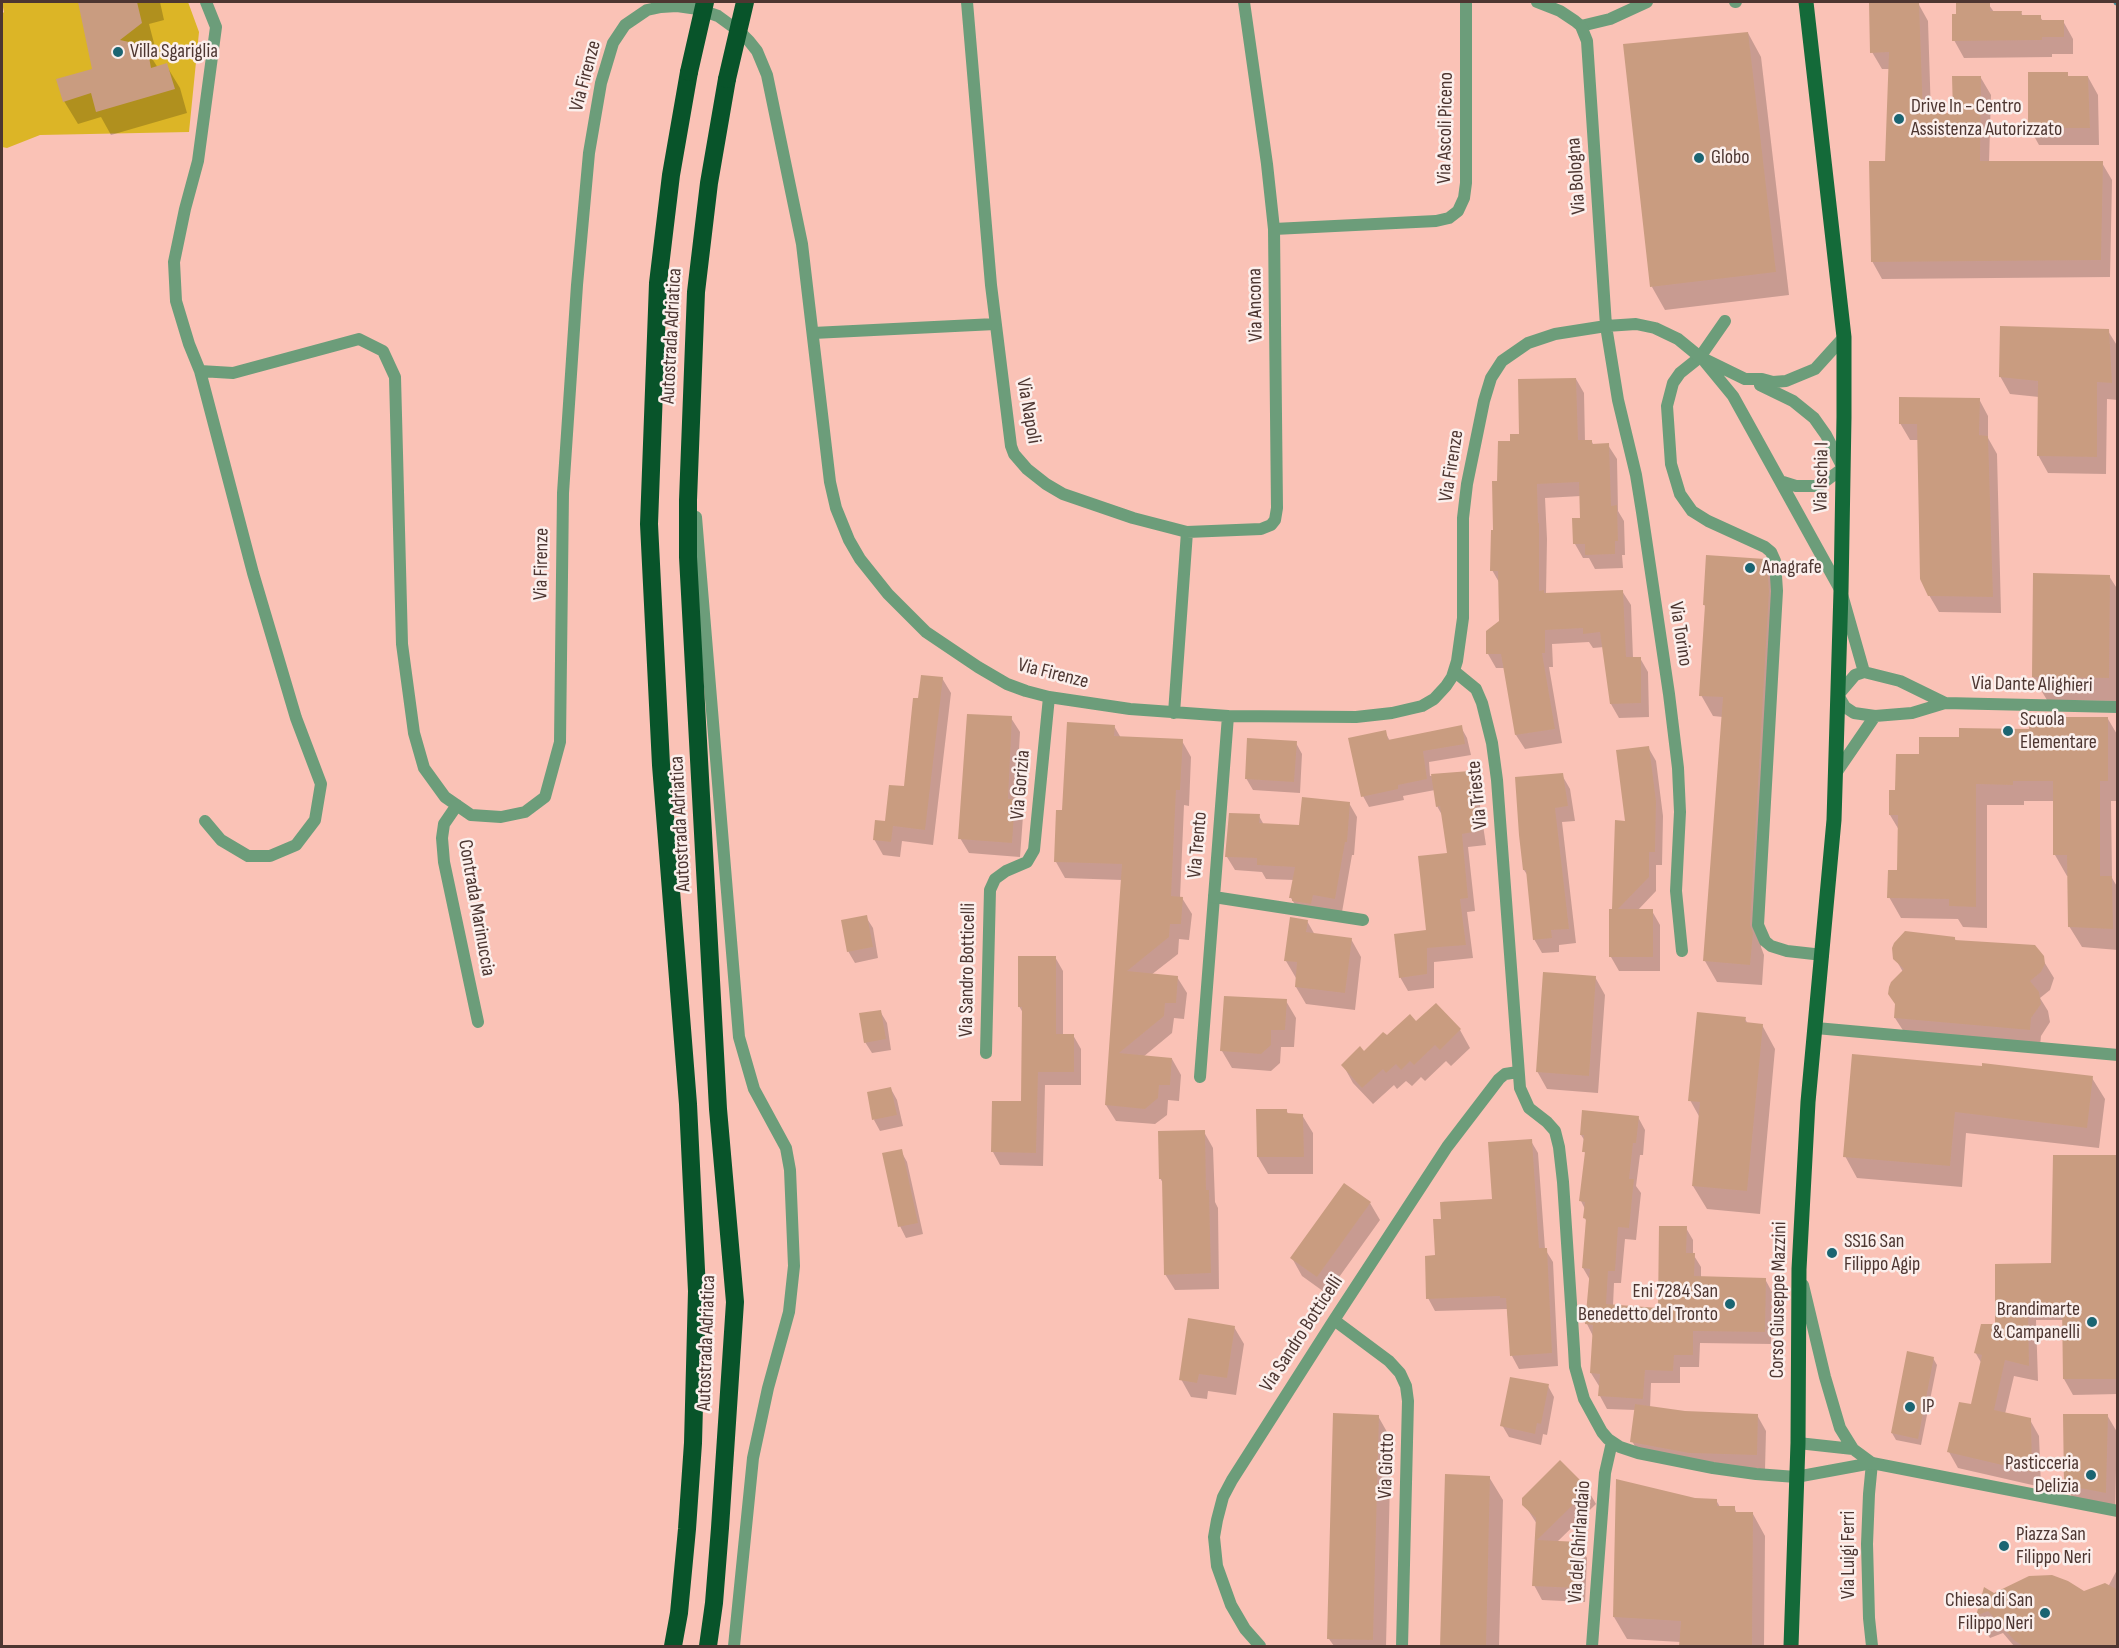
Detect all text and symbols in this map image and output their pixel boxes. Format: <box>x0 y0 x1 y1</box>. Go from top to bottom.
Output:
street label: Via Firenze <box>565 38 607 114</box>
place label: Villa Sgariglia <box>130 40 218 64</box>
marker: Villa Sgariglia <box>111 45 125 59</box>
street label: Via Ascoli Piceno <box>1433 72 1459 184</box>
place label: Drive In - Centro Assistenza Autorizzato <box>1911 95 2062 142</box>
marker: Drive In - Centro Assistenza Autorizzato <box>1892 112 1906 126</box>
street label: Via Bologna <box>1562 137 1592 215</box>
place label: Globo <box>1711 146 1750 170</box>
marker: Globo <box>1692 151 1706 165</box>
street label: Autostrada Adriatica <box>656 268 688 404</box>
street label: Via Ancona <box>1243 268 1269 342</box>
street label: Via Napoli <box>1010 376 1046 446</box>
street label: Via Firenze <box>1435 428 1469 504</box>
street label: Via Ischia I <box>1809 442 1835 512</box>
street label: Via Firenze <box>529 528 555 600</box>
place label: Anagrafe <box>1762 556 1822 580</box>
marker: Anagrafe <box>1743 561 1757 575</box>
street label: Via Torino <box>1663 600 1697 668</box>
street label: Via Firenze <box>1015 654 1091 694</box>
street label: Via Dante Alighieri <box>1971 672 2093 698</box>
place label: Scuola Elementare <box>2020 708 2097 755</box>
marker: Scuola Elementare <box>2001 724 2015 738</box>
street label: Via Gorizia <box>1006 749 1036 821</box>
street label: Autostrada Adriatica <box>665 756 697 892</box>
street label: Via Trieste <box>1462 759 1494 831</box>
street label: Via Trento <box>1183 811 1213 879</box>
street label: Contrada Marinuccia <box>452 838 500 978</box>
street label: Via Sandro Botticelli <box>955 903 981 1037</box>
street label: Corso Giuseppe Mazzini <box>1766 1221 1792 1379</box>
place label: SS16 San Filippo Agip <box>1844 1230 1920 1277</box>
marker: SS16 San Filippo Agip <box>1825 1246 1839 1260</box>
street label: Via Sandro Botticelli <box>1255 1271 1349 1397</box>
street label: Autostrada Adriatica <box>693 1275 721 1411</box>
place label: Eni 7284 San Benedetto del Tronto <box>1578 1280 1718 1327</box>
marker: Eni 7284 San Benedetto del Tronto <box>1723 1297 1737 1311</box>
place label: Brandimarte & Campanelli <box>1993 1298 2080 1345</box>
marker: Brandimarte & Campanelli <box>2085 1315 2099 1329</box>
place label: IP <box>1922 1395 1934 1419</box>
marker: IP <box>1903 1400 1917 1414</box>
street label: Via Giotto <box>1374 1433 1400 1499</box>
place label: Pasticceria Delizia <box>2005 1452 2079 1499</box>
marker: Pasticceria Delizia <box>2084 1468 2098 1482</box>
street label: Via del Ghirlandaio <box>1564 1480 1596 1604</box>
street label: Via Luigi Ferri <box>1837 1511 1861 1599</box>
place label: Piazza San Filippo Neri <box>2016 1523 2091 1570</box>
marker: Piazza San Filippo Neri <box>1997 1539 2011 1553</box>
place label: Chiesa di San Filippo Neri <box>1945 1589 2033 1636</box>
marker: Chiesa di San Filippo Neri <box>2038 1606 2052 1620</box>

